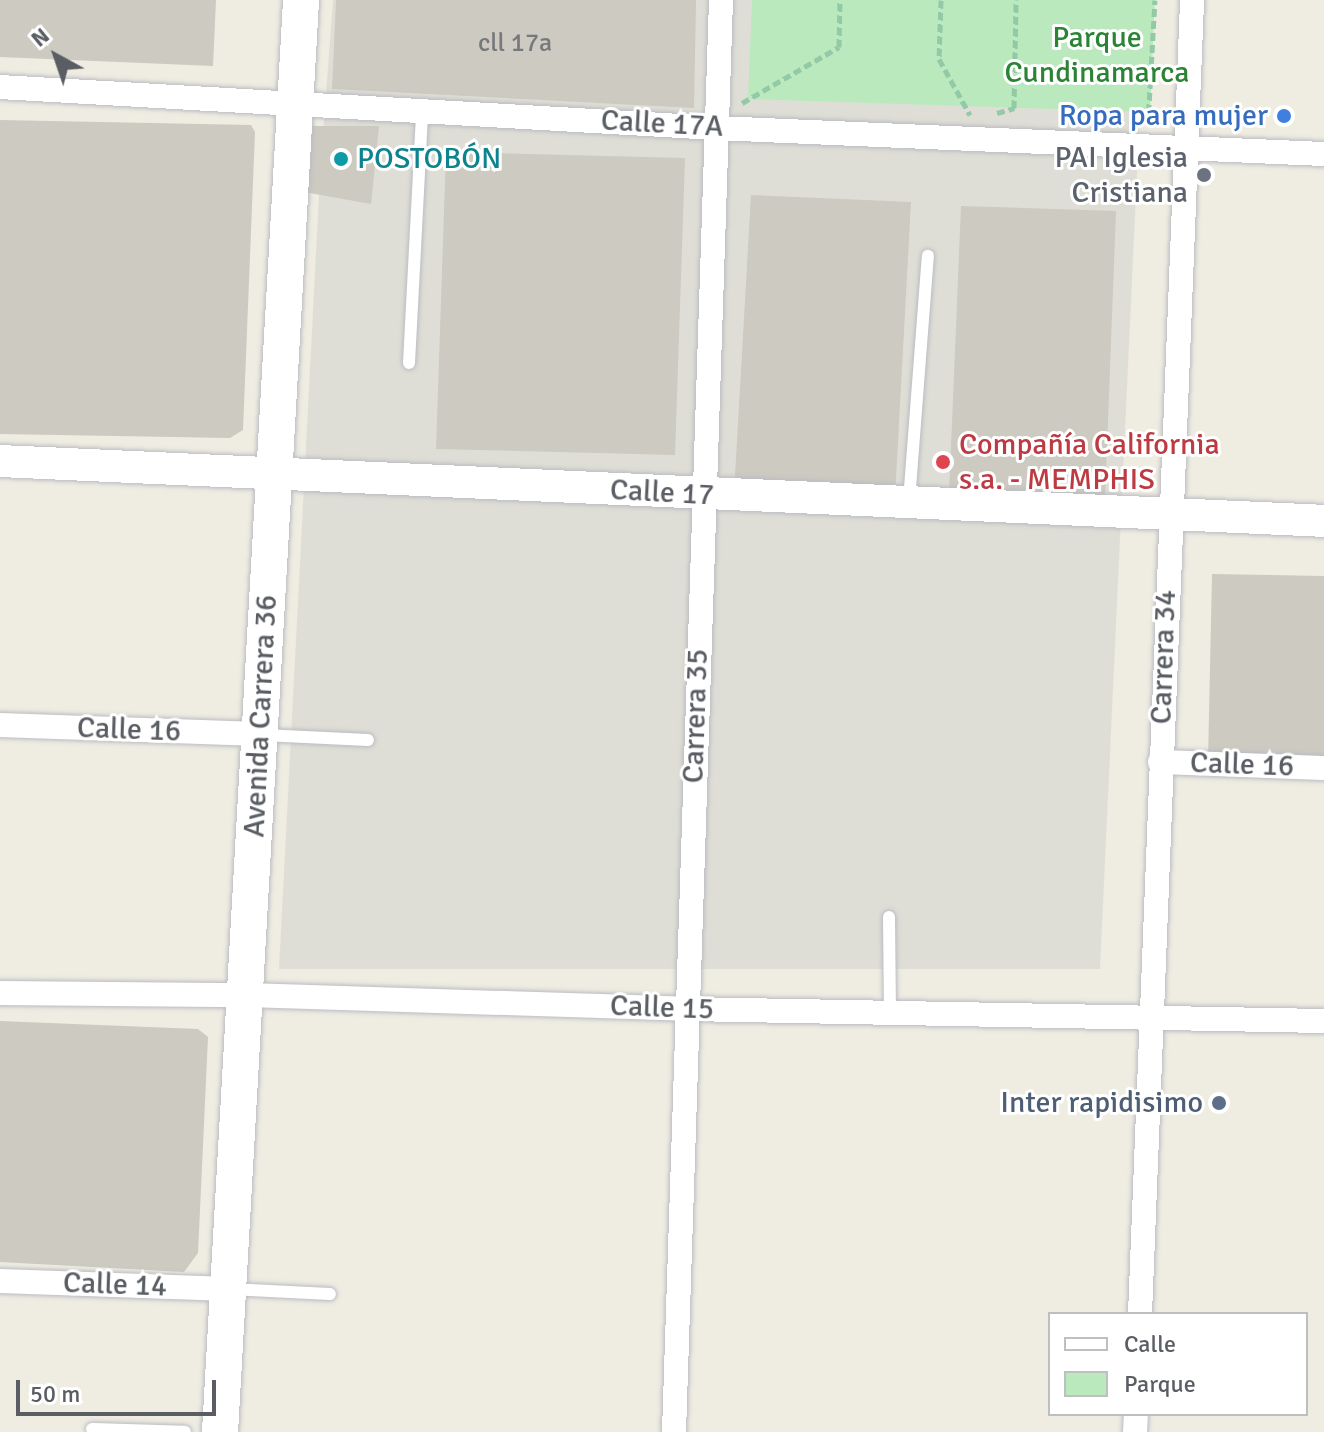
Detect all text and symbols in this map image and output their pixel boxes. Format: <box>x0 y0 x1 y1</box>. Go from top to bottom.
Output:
north arrow <box>16 16 96 96</box>
park label: Parque Cundinamarca <box>1004 20 1190 90</box>
text: N <box>26 22 55 52</box>
house number: cll 17a <box>478 28 552 60</box>
place label: Ropa para mujer <box>1059 98 1268 134</box>
street label: Calle 17A <box>600 103 724 145</box>
marker: Ropa para mujer <box>1275 107 1293 125</box>
place label: PAI Iglesia Cristiana <box>1054 140 1188 210</box>
place label: POSTOBÓN <box>357 141 501 177</box>
marker: POSTOBÓN <box>332 150 350 168</box>
marker: PAI Iglesia Cristiana <box>1195 166 1213 184</box>
place label: Compañía California s.a. - MEMPHIS <box>959 427 1220 498</box>
marker: Compañía California s.a. - MEMPHIS <box>934 453 952 471</box>
street label: Calle 17 <box>609 472 715 514</box>
street label: Carrera 34 <box>1144 589 1184 725</box>
street label: Avenida Carrera 36 <box>237 594 285 838</box>
street label: Carrera 35 <box>676 648 716 784</box>
street label: Calle 16 <box>76 710 182 750</box>
street label: Calle 16 <box>1189 745 1295 785</box>
street label: Calle 15 <box>609 988 715 1028</box>
place label: Inter rapidisimo <box>1000 1085 1203 1121</box>
marker: Inter rapidisimo <box>1210 1094 1228 1112</box>
street label: Calle 14 <box>62 1265 168 1305</box>
legend <box>1048 1312 1308 1416</box>
text: Calle <box>1124 1329 1176 1359</box>
scale bar <box>20 1364 220 1414</box>
text: Parque <box>1124 1369 1196 1399</box>
text: 50 m <box>30 1379 80 1409</box>

